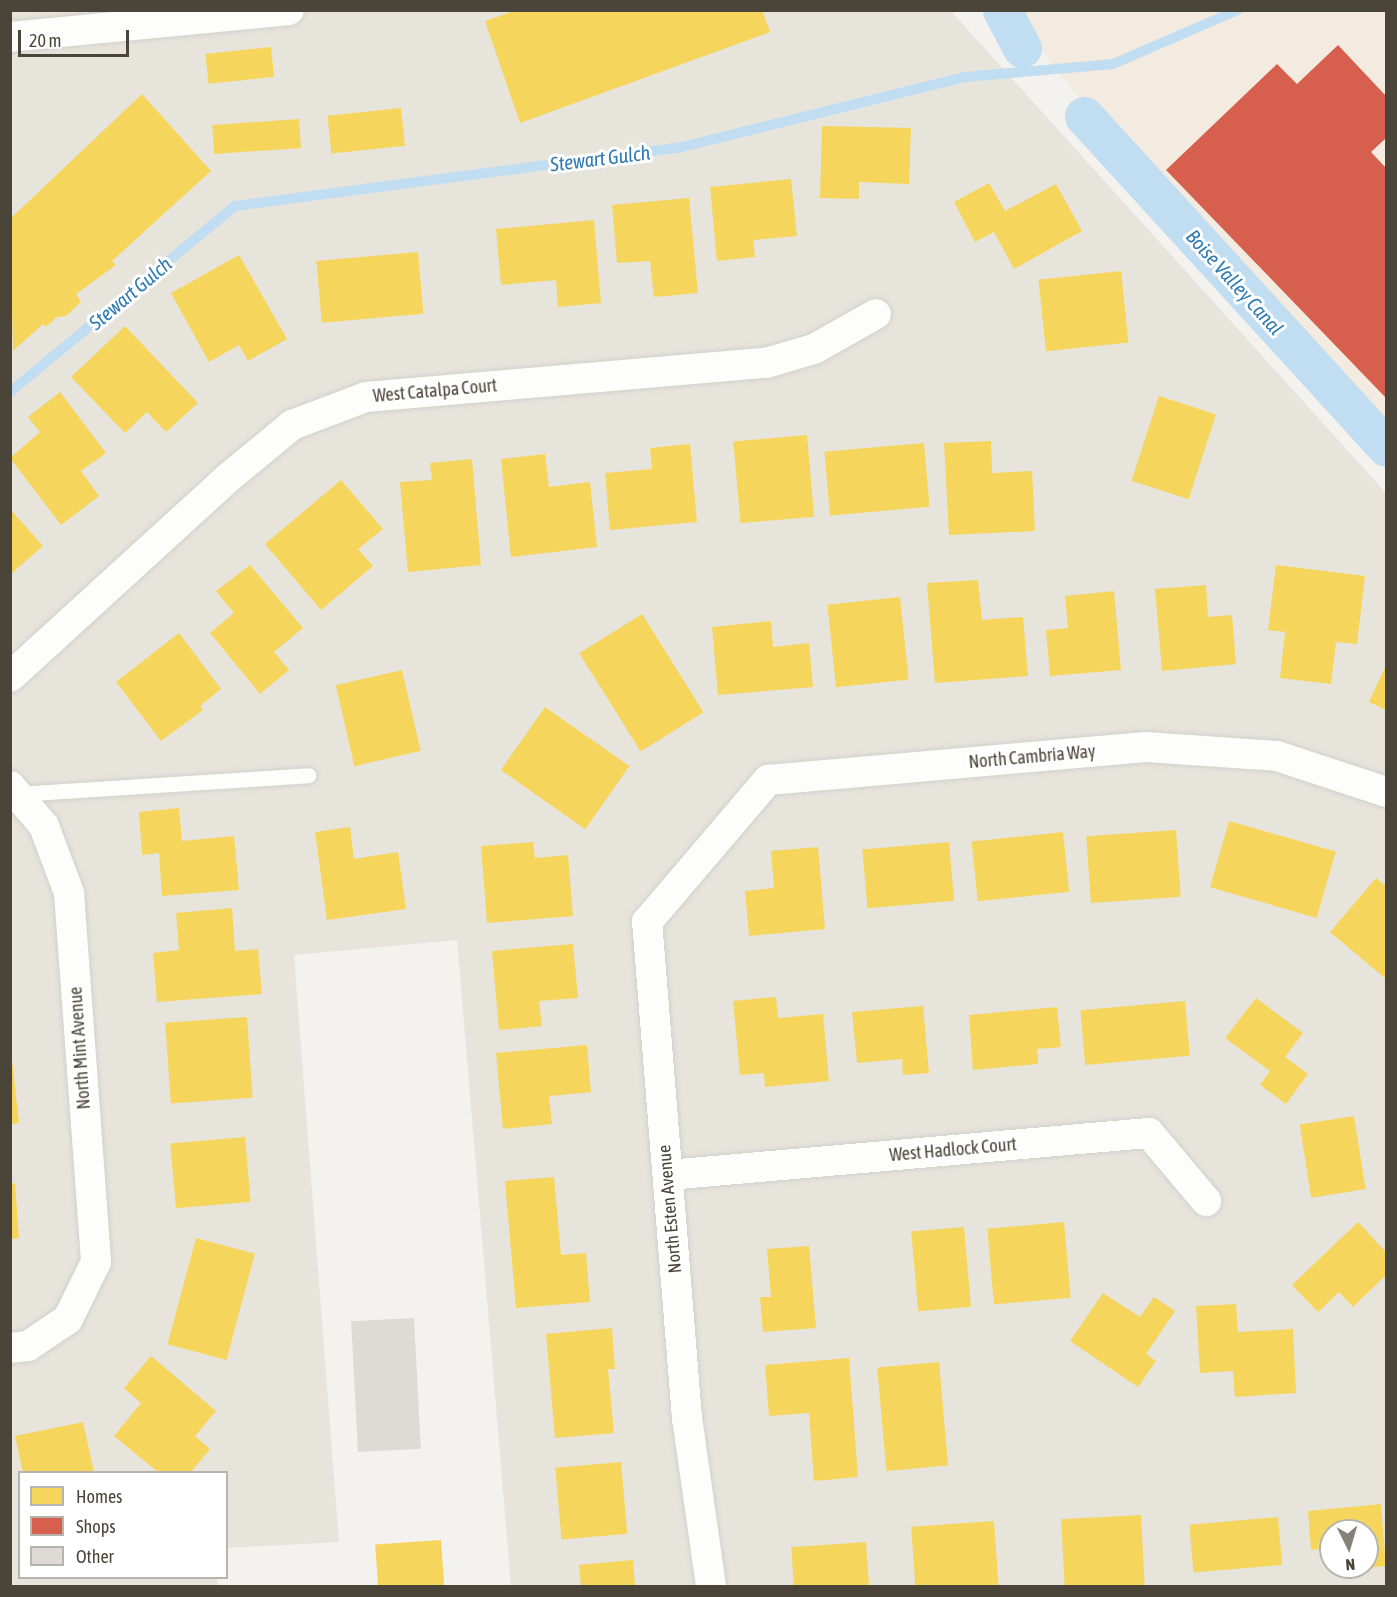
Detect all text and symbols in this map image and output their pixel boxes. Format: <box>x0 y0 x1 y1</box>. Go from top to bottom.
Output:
scale bar <box>21 18 132 56</box>
text: 20 m <box>29 30 61 51</box>
water label: Stewart Gulch <box>549 140 651 176</box>
water label: Boise Valley Canal <box>1181 224 1289 340</box>
water label: Stewart Gulch <box>84 252 176 334</box>
street label: West Catalpa Court <box>372 375 498 407</box>
street label: North Cambria Way <box>968 741 1096 773</box>
street label: North Mint Avenue <box>65 986 95 1110</box>
street label: West Hadlock Court <box>888 1134 1018 1166</box>
street label: North Esten Avenue <box>654 1144 686 1274</box>
legend <box>18 1471 228 1579</box>
text: Homes <box>76 1486 122 1507</box>
text: Shops <box>76 1516 116 1537</box>
north arrow <box>1319 1519 1379 1579</box>
text: Other <box>76 1546 114 1567</box>
text: N <box>1345 1556 1356 1574</box>

